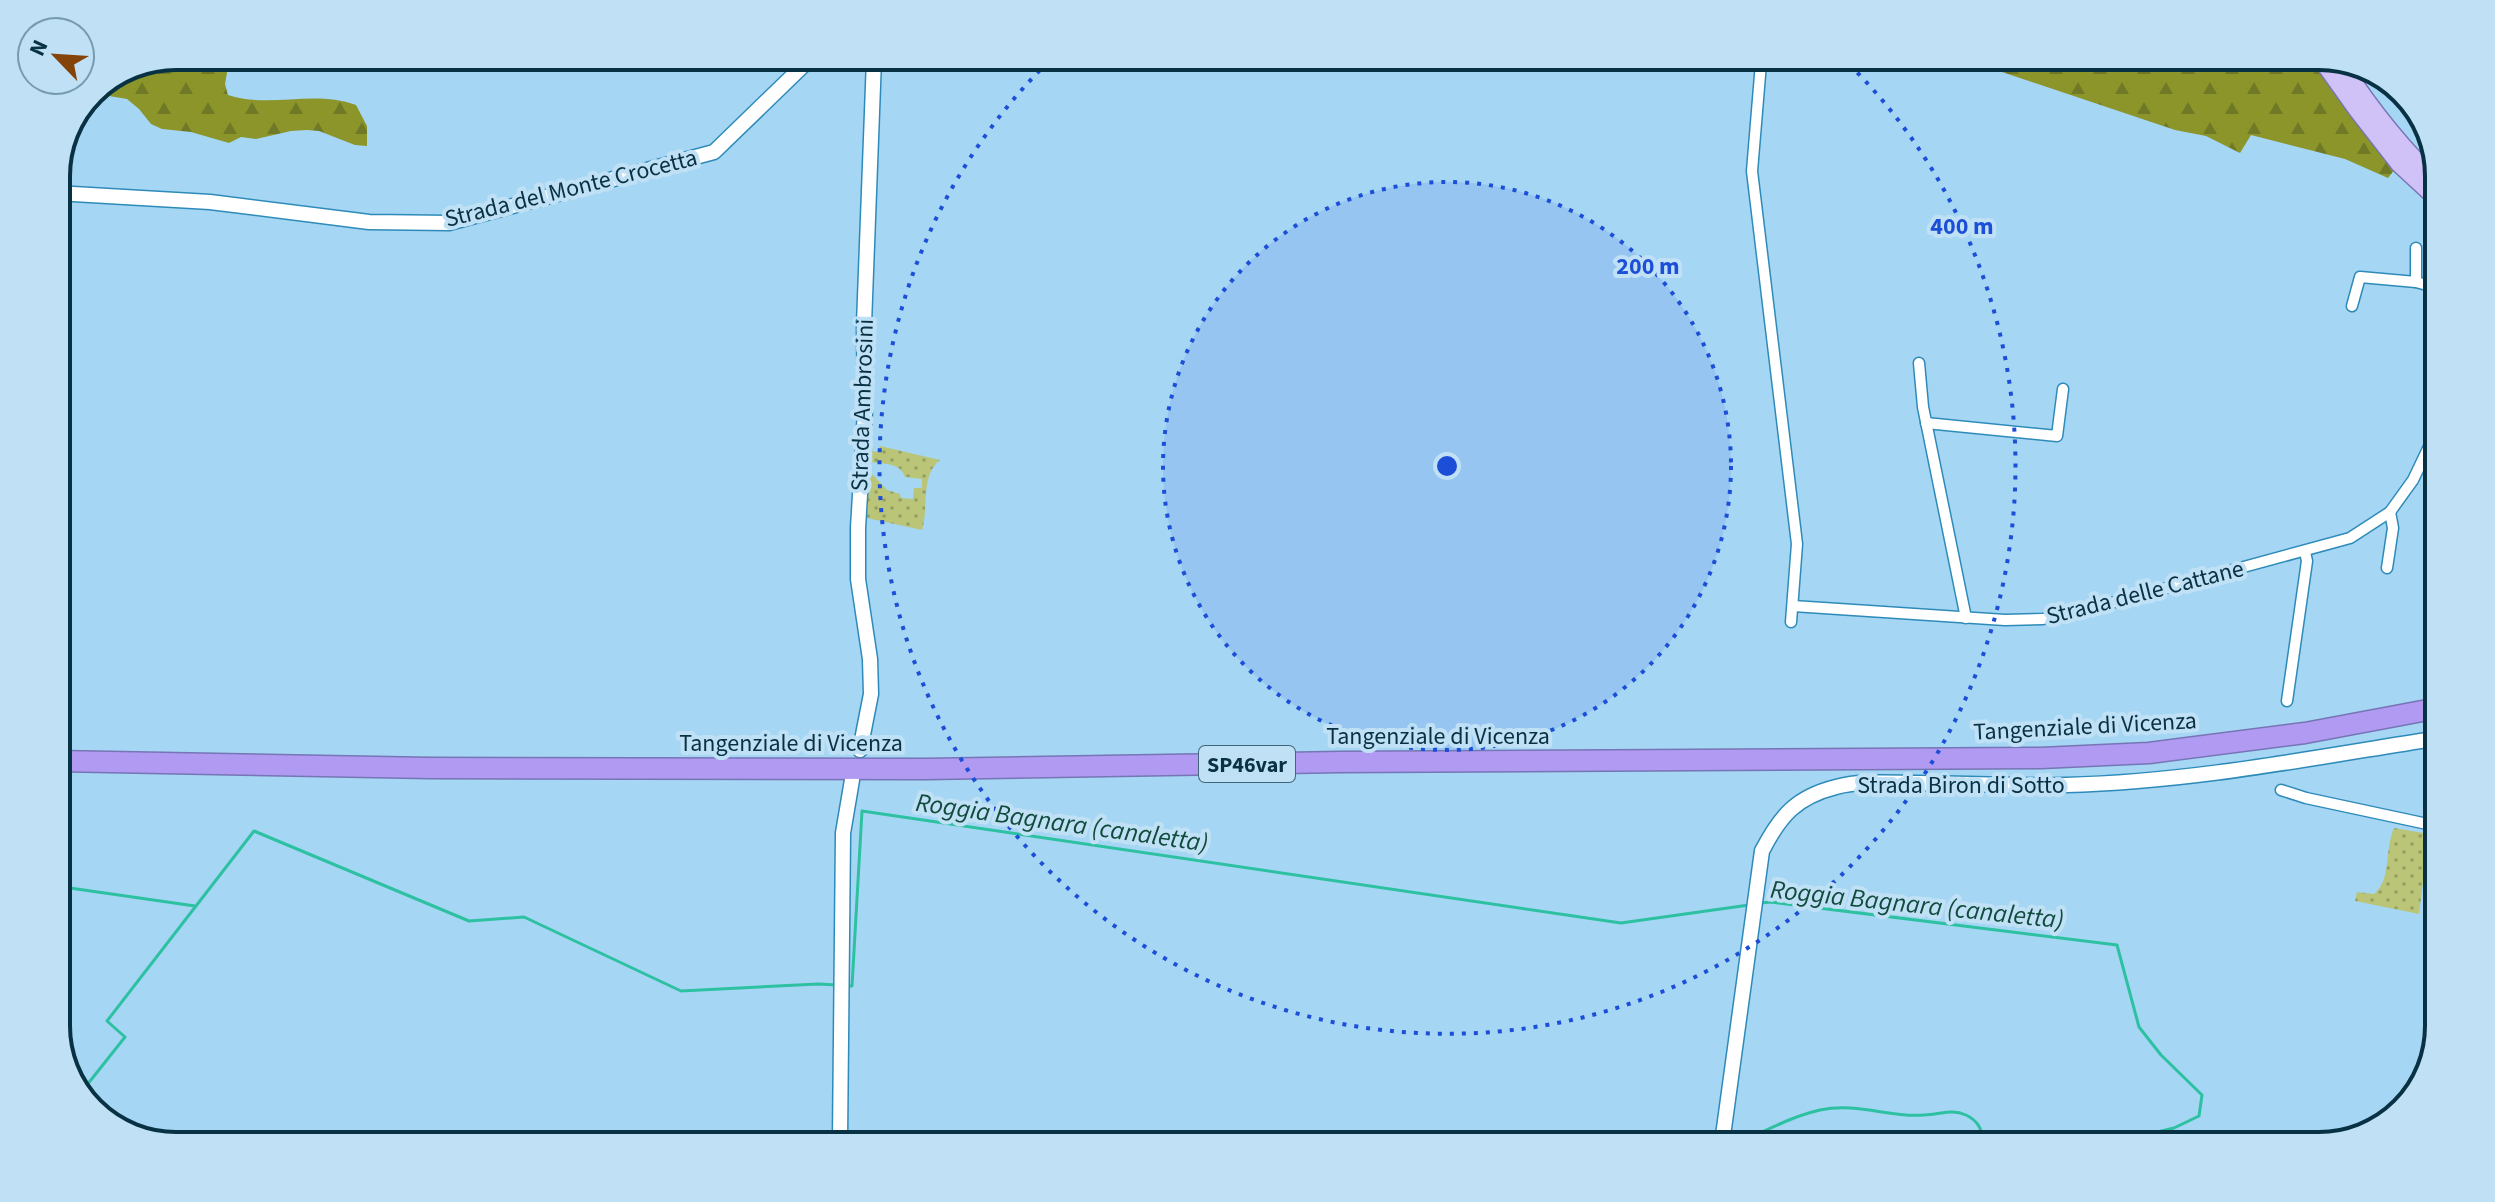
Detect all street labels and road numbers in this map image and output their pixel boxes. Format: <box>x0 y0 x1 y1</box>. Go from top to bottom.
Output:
street label: Strada del Monte Crocetta <box>441 140 701 237</box>
street label: Strada Ambrosini <box>842 318 883 492</box>
street label: Strada delle Cattane <box>2043 551 2248 634</box>
street label: Tangenziale di Vicenza <box>1972 703 2198 750</box>
street label: Tangenziale di Vicenza <box>1326 719 1550 754</box>
street label: Tangenziale di Vicenza <box>679 726 903 761</box>
road number: SP46var <box>1199 746 1295 782</box>
street label: Strada Biron di Sotto <box>1857 768 2065 803</box>

